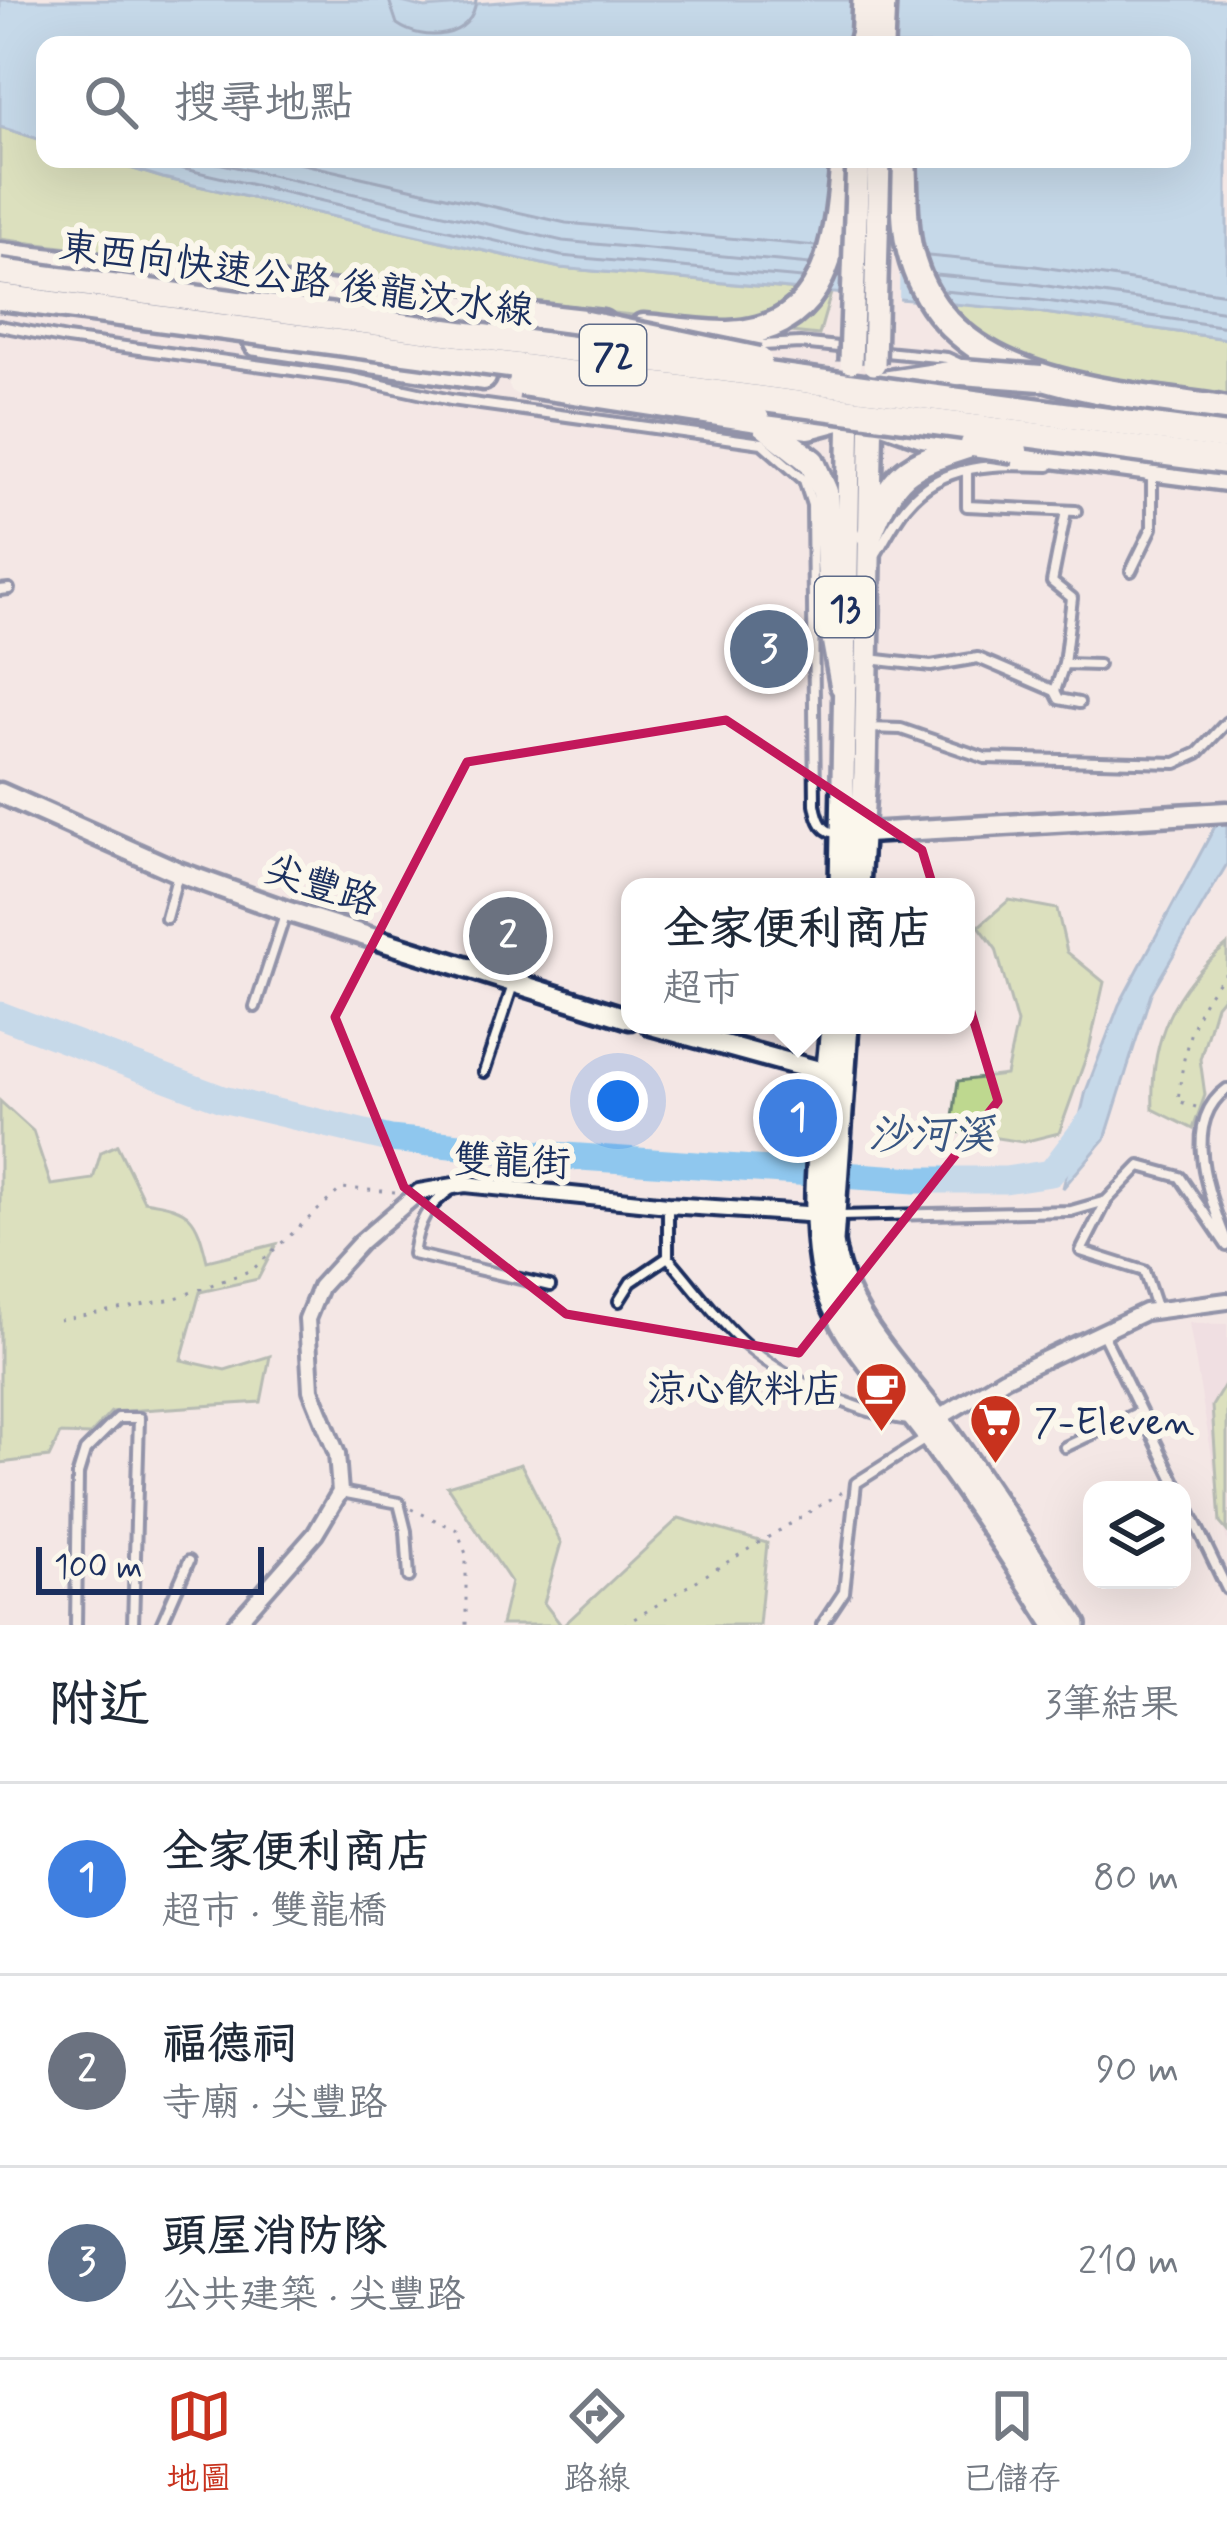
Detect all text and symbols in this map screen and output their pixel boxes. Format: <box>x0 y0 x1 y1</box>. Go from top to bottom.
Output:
search box <box>36 36 1191 168</box>
icon: search <box>78 69 144 135</box>
text: 搜尋地點 <box>174 75 354 134</box>
street label: 東西向快速公路 後龍汶水線 <box>56 222 537 339</box>
road number: 72 <box>580 325 646 385</box>
road number: 13 <box>815 577 875 637</box>
pin: 3 <box>730 604 808 694</box>
street label: 尖豐路 <box>257 845 384 930</box>
popup <box>621 878 975 1034</box>
pin: 2 <box>469 891 547 981</box>
text: 全家便利商店 <box>663 901 933 960</box>
text: 超市 <box>663 964 741 1015</box>
your location <box>588 1071 648 1131</box>
pin: 1 <box>759 1073 837 1163</box>
water label: 沙河溪 <box>868 1109 996 1164</box>
street label: 雙龍街 <box>453 1136 571 1191</box>
cafe icon: 涼心飲料店 <box>853 1360 909 1434</box>
place label: 涼心飲料店 <box>647 1366 842 1417</box>
supermarket icon: 7-Eleven <box>967 1392 1023 1466</box>
place label: 7-Eleven <box>1034 1398 1194 1449</box>
map controls <box>1083 1481 1191 1589</box>
button: layers <box>1083 1481 1191 1589</box>
scale bar <box>36 1541 264 1594</box>
text: 100 m <box>54 1546 143 1590</box>
text: 附近 <box>48 1673 150 1739</box>
text: 3筆結果 <box>1044 1680 1179 1731</box>
text: 全家便利商店 <box>162 1824 432 1883</box>
text: 1 <box>78 1853 96 1904</box>
text: 80 m <box>1093 1853 1179 1904</box>
text: 超市 · 雙龍橋 <box>162 1887 387 1938</box>
text: 福德祠 <box>162 2016 297 2075</box>
text: 2 <box>77 2045 97 2096</box>
text: 90 m <box>1096 2045 1179 2096</box>
text: 寺廟 · 尖豐路 <box>162 2079 387 2130</box>
text: 頭屋消防隊 <box>162 2208 387 2267</box>
text: 3 <box>78 2237 96 2288</box>
text: 210 m <box>1078 2237 1179 2288</box>
text: 公共建築 · 尖豐路 <box>162 2271 465 2322</box>
tab: 地圖 <box>166 2383 232 2502</box>
tab: 路線 <box>564 2383 630 2502</box>
tab: 已儲存 <box>962 2383 1061 2502</box>

